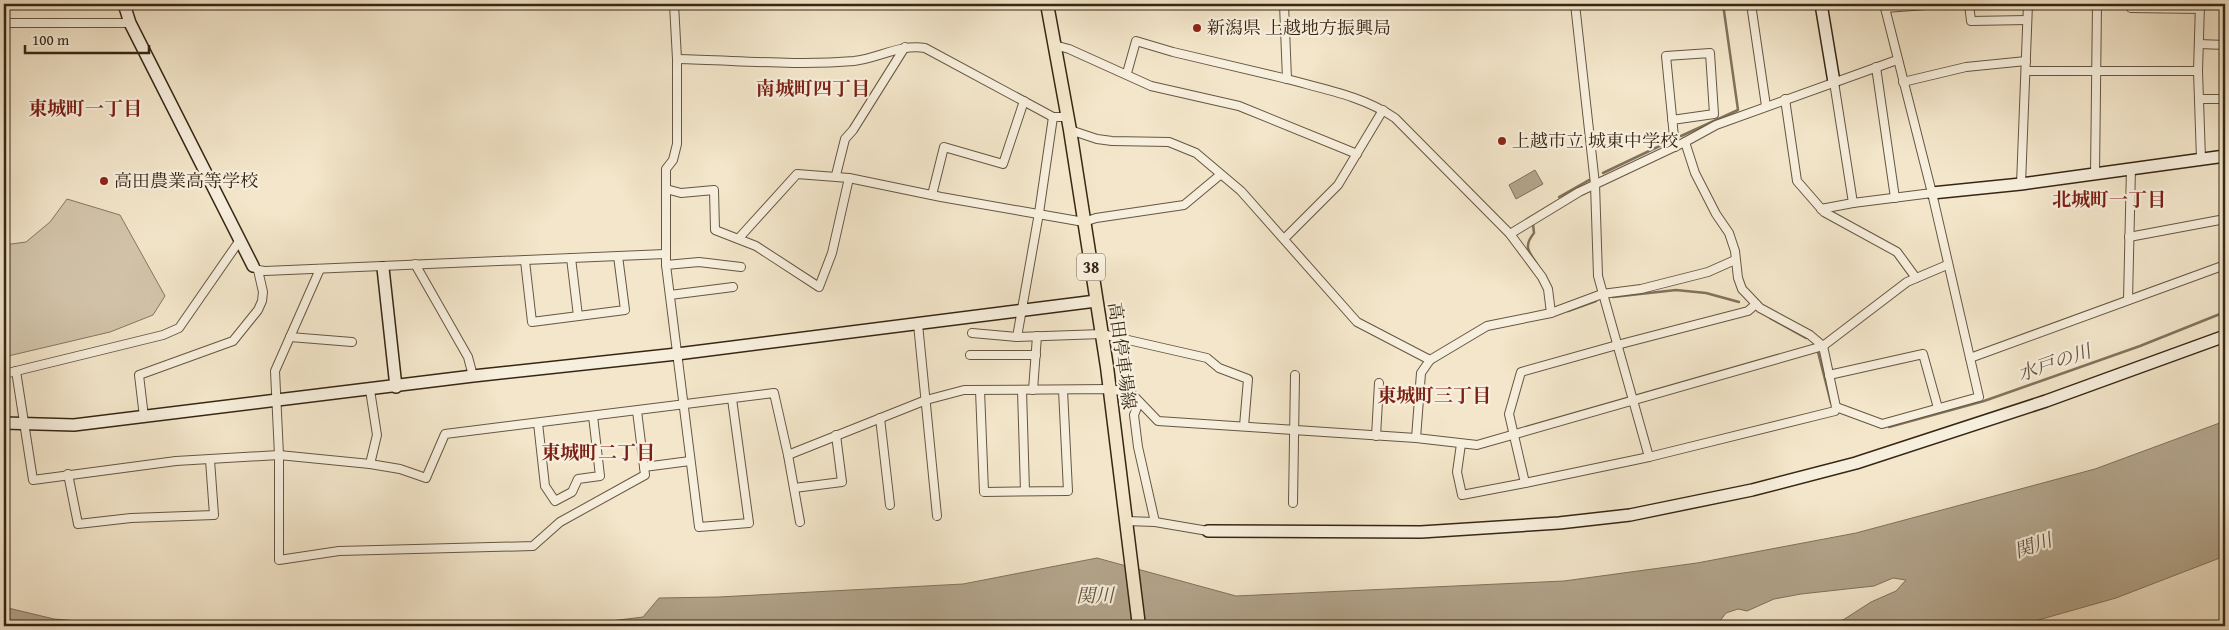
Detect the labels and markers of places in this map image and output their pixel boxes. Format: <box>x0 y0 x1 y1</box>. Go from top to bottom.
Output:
place label: 新潟県 上越地方振興局 <box>1207 14 1391 41</box>
marker: 新潟県 上越地方振興局 <box>1191 22 1203 34</box>
place label: 上越市立 城東中学校 <box>1512 127 1678 154</box>
marker: 上越市立 城東中学校 <box>1496 135 1508 147</box>
place label: 高田農業高等学校 <box>114 167 258 194</box>
marker: 高田農業高等学校 <box>98 175 110 187</box>

